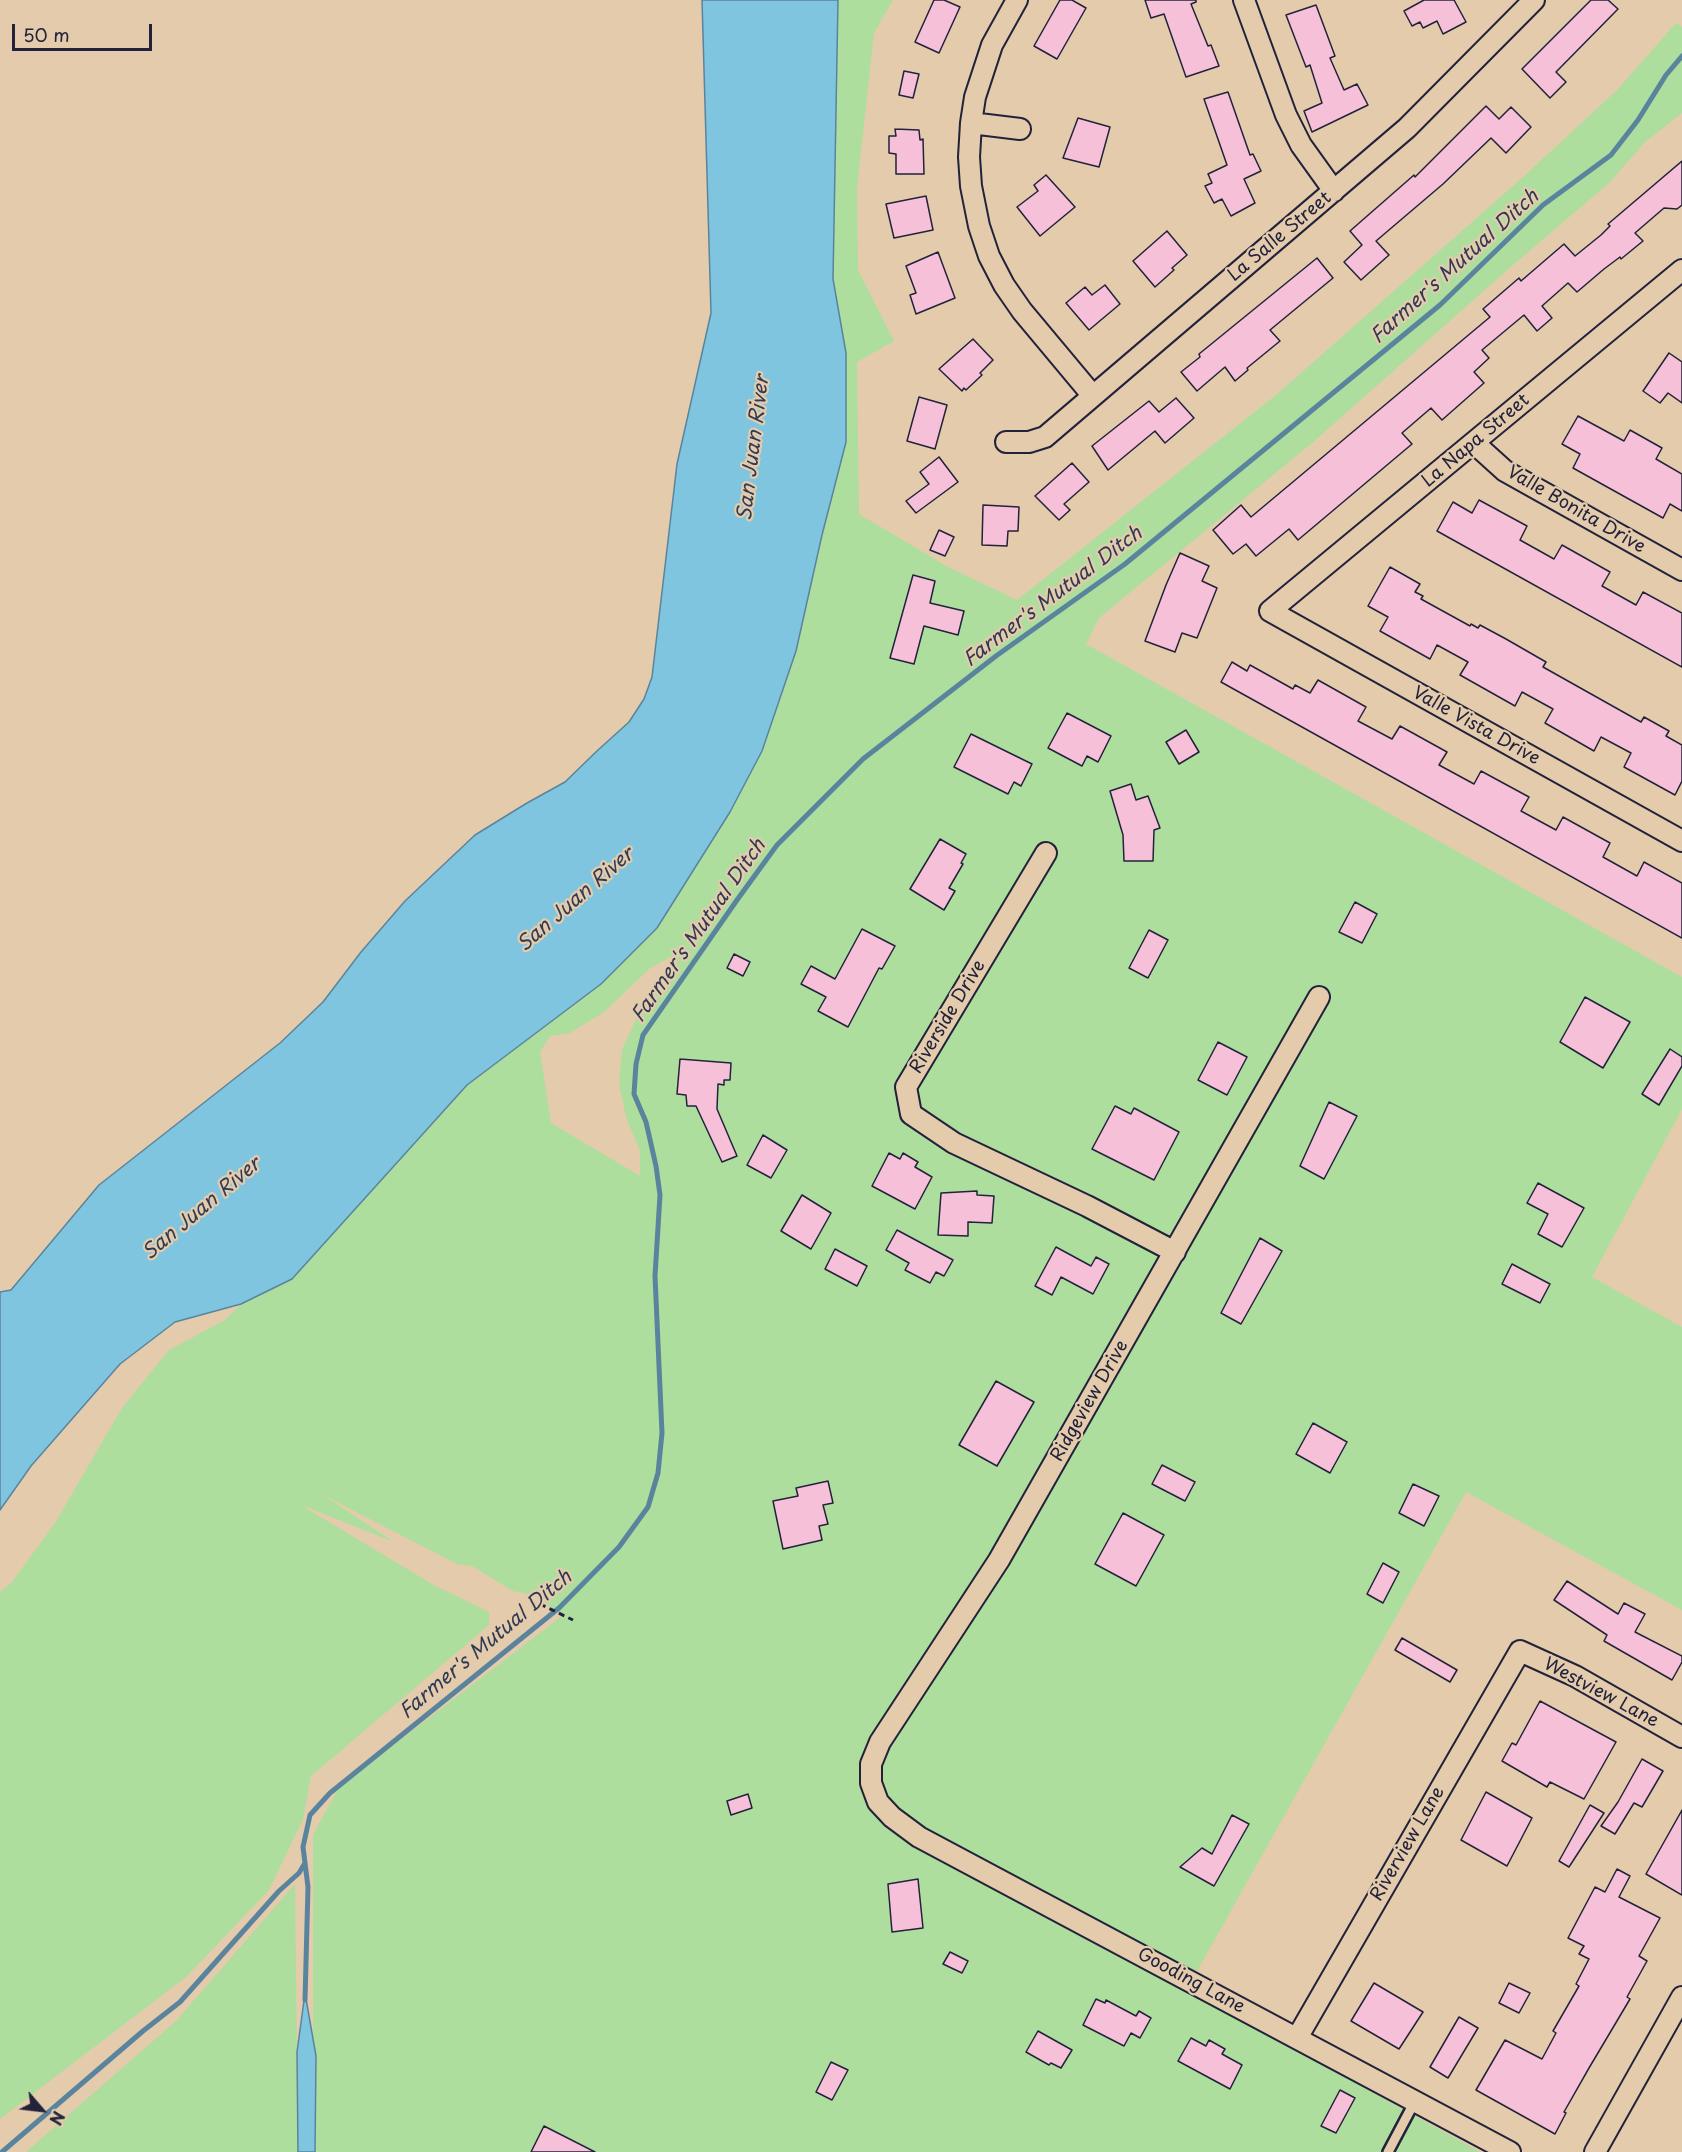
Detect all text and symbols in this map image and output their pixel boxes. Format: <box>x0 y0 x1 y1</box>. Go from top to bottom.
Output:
scale bar <box>15 12 154 50</box>
text: 50 m <box>23 21 70 48</box>
water label: Farmer's Mutual Ditch <box>1366 185 1544 349</box>
street label: La Salle Street <box>1224 187 1336 287</box>
water label: San Juan River <box>733 374 775 522</box>
street label: La Napa Street <box>1418 390 1534 492</box>
street label: Valle Bonita Drive <box>1503 462 1649 558</box>
water label: Farmer's Mutual Ditch <box>959 522 1147 672</box>
street label: Valle Vista Drive <box>1409 682 1543 770</box>
water label: Farmer's Mutual Ditch <box>627 835 771 1027</box>
water label: San Juan River <box>513 843 639 957</box>
street label: Riverside Drive <box>906 956 990 1078</box>
water label: San Juan River <box>138 1153 266 1265</box>
street label: Ridgeview Drive <box>1047 1337 1133 1465</box>
water label: Farmer's Mutual Ditch <box>395 1566 577 1724</box>
street label: Westview Lane <box>1540 1654 1662 1732</box>
street label: Riverview Lane <box>1366 1783 1450 1905</box>
street label: Gooding Lane <box>1133 1944 1249 2018</box>
north arrow <box>12 2080 72 2140</box>
text: N <box>44 2107 71 2130</box>

